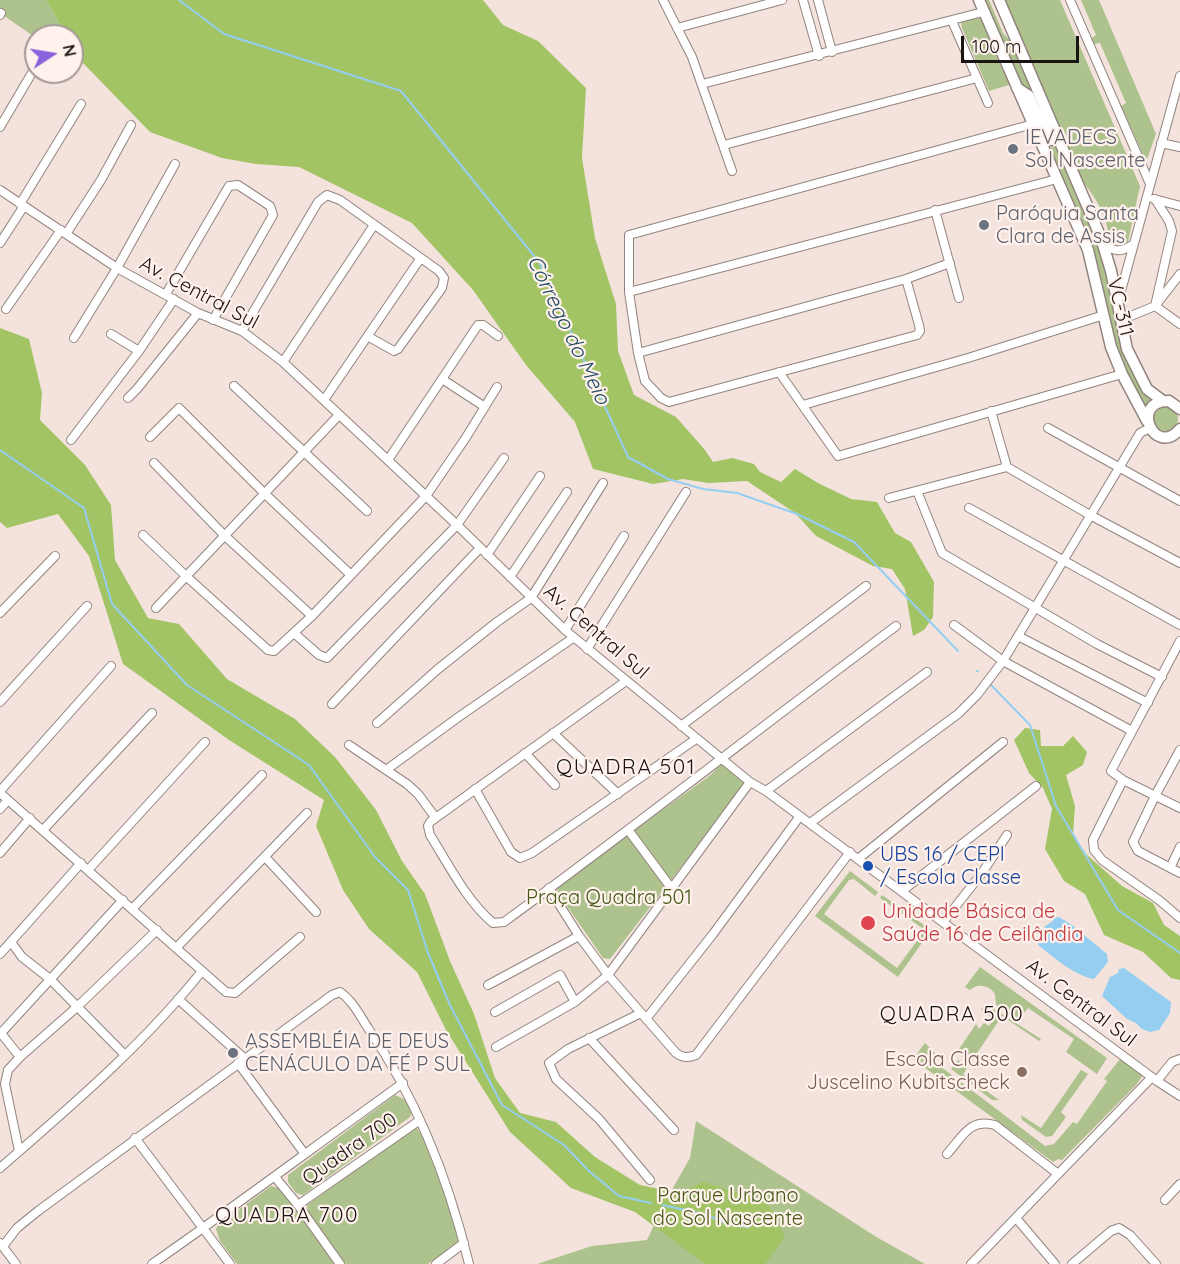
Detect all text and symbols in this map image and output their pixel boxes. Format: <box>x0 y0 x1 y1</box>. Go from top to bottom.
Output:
north arrow <box>24 24 84 84</box>
scale bar <box>964 24 1082 62</box>
text: 100 m <box>972 35 1021 58</box>
text: N <box>59 43 81 58</box>
place label: IEVADECS Sol Nascente <box>1025 126 1146 173</box>
marker: IEVADECS Sol Nascente <box>1006 142 1020 156</box>
place label: Paróquia Santa Clara de Assis <box>996 202 1139 249</box>
marker: Paróquia Santa Clara de Assis <box>977 218 991 232</box>
water label: Córrego do Meio <box>521 251 615 409</box>
street label: Av. Central Sul <box>135 252 263 334</box>
street label: VC-311 <box>1102 275 1138 339</box>
street label: Av. Central Sul <box>538 580 654 684</box>
district label: QUADRA 501 <box>556 755 696 781</box>
place label: UBS 16 / CEPI / Escola Classe <box>880 843 1021 890</box>
marker: UBS 16 / CEPI / Escola Classe <box>861 859 875 873</box>
park label: Praça Quadra 501 <box>526 886 692 910</box>
place label: Unidade Básica de Saúde 16 de Ceilândia <box>882 900 1083 947</box>
marker: Unidade Básica de Saúde 16 de Ceilândia <box>859 914 877 932</box>
street label: Av. Central Sul <box>1021 954 1141 1052</box>
district label: QUADRA 500 <box>880 1002 1024 1028</box>
place label: ASSEMBLÉIA DE DEUS CENÁCULO DA FÉ P SUL <box>245 1030 470 1077</box>
marker: ASSEMBLÉIA DE DEUS CENÁCULO DA FÉ P SUL <box>226 1046 240 1060</box>
place label: Escola Classe Juscelino Kubitscheck <box>806 1048 1010 1095</box>
marker: Escola Classe Juscelino Kubitscheck <box>1015 1065 1029 1079</box>
street label: Quadra 700 <box>298 1108 402 1190</box>
park label: Parque Urbano do Sol Nascente <box>653 1184 803 1231</box>
district label: QUADRA 700 <box>215 1203 359 1229</box>

